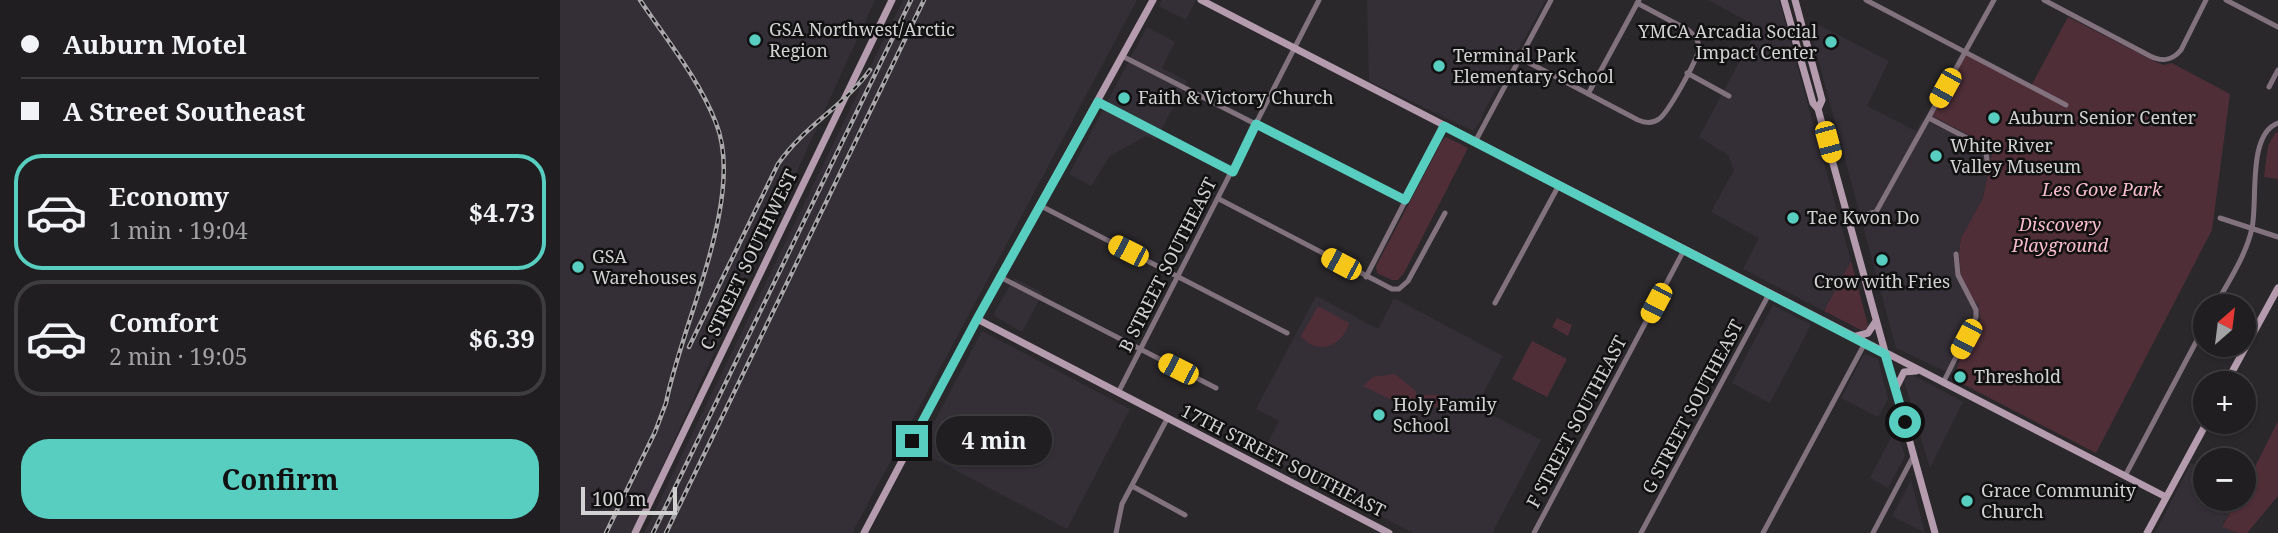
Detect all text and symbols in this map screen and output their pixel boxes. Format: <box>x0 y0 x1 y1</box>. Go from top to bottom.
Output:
place label: GSA Northwest/Arctic Region <box>769 17 955 62</box>
place label: YMCA Arcadia Social Impact Center <box>1637 19 1818 64</box>
text: Auburn Motel <box>63 26 247 62</box>
marker: GSA Northwest/Arctic Region <box>747 32 763 48</box>
marker: YMCA Arcadia Social Impact Center <box>1823 34 1839 50</box>
place label: Terminal Park Elementary School <box>1453 43 1614 88</box>
marker: Terminal Park Elementary School <box>1431 58 1447 74</box>
car <box>1926 65 1965 111</box>
place label: Faith & Victory Church <box>1138 85 1334 109</box>
marker: Faith & Victory Church <box>1116 90 1132 106</box>
text: A Street Southeast <box>63 93 305 129</box>
place label: Auburn Senior Center <box>2008 105 2197 129</box>
marker: Auburn Senior Center <box>1986 110 2002 126</box>
car <box>1813 119 1844 165</box>
place label: White River Valley Museum <box>1950 133 2081 178</box>
marker: White River Valley Museum <box>1928 148 1944 164</box>
street label: C STREET SOUTHWEST <box>694 165 802 354</box>
street label: B STREET SOUTHEAST <box>1113 173 1222 356</box>
park label: Les Gove Park <box>2041 177 2163 201</box>
text: Economy <box>109 178 229 214</box>
icon: car <box>25 181 88 244</box>
text: $4.73 <box>469 194 535 230</box>
place label: Tae Kwon Do <box>1807 205 1920 229</box>
marker: Tae Kwon Do <box>1785 210 1801 226</box>
park label: Discovery Playground <box>2011 212 2109 257</box>
text: 1 min · 19:04 <box>109 214 247 246</box>
car <box>1105 232 1152 270</box>
place label: GSA Warehouses <box>592 244 697 289</box>
car <box>1318 245 1365 283</box>
marker: Crow with Fries <box>1874 252 1890 268</box>
marker: GSA Warehouses <box>570 259 586 275</box>
place label: Crow with Fries <box>1814 269 1950 293</box>
car <box>1637 280 1676 326</box>
north arrow <box>2193 294 2256 357</box>
map controls <box>2193 294 2256 511</box>
text: Comfort <box>109 304 219 340</box>
icon: car <box>25 307 88 370</box>
street label: G STREET SOUTHEAST <box>1636 315 1748 498</box>
car <box>1947 316 1986 362</box>
text: $6.39 <box>469 320 535 356</box>
street label: F STREET SOUTHEAST <box>1521 331 1632 512</box>
text: 2 min · 19:05 <box>109 340 247 372</box>
car <box>1155 350 1202 388</box>
place label: Threshold <box>1974 364 2061 388</box>
marker: Threshold <box>1952 369 1968 385</box>
button: + <box>2193 371 2256 434</box>
place label: Holy Family School <box>1393 392 1497 437</box>
street label: 17TH STREET SOUTHEAST <box>1177 398 1390 522</box>
route start <box>1889 406 1921 438</box>
marker: Holy Family School <box>1371 407 1387 423</box>
callout: 4 min <box>936 416 1052 466</box>
text: 4 min <box>961 424 1027 456</box>
route end <box>896 425 928 457</box>
button: Confirm <box>21 439 539 519</box>
button: − <box>2193 448 2256 511</box>
place label: Grace Community Church <box>1981 478 2137 523</box>
scale bar <box>581 484 677 516</box>
text: 100 m <box>592 486 647 512</box>
marker: Grace Community Church <box>1959 493 1975 509</box>

